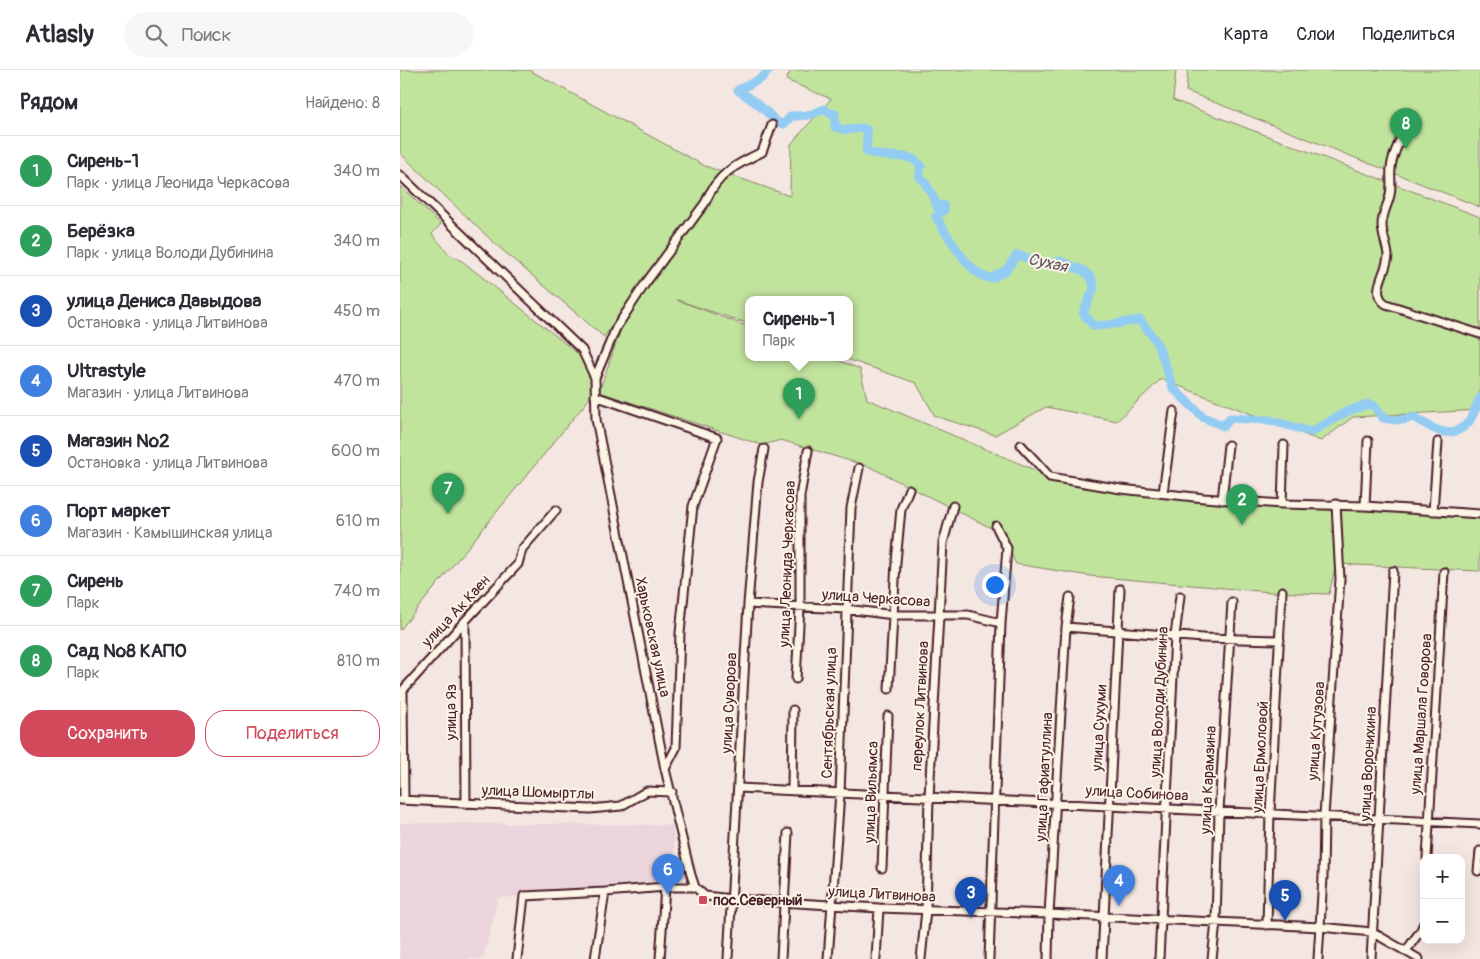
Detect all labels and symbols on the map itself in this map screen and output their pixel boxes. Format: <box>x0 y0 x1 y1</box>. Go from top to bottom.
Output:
pin: 8 <box>1390 108 1422 149</box>
water label: Сухая <box>1026 249 1071 277</box>
pin: 1 <box>783 378 815 419</box>
pin: 7 <box>432 473 464 514</box>
street label: улица Леонида Черкасова <box>775 480 800 649</box>
pin: 2 <box>1226 484 1258 525</box>
street label: улица Ак Каен <box>417 571 495 652</box>
your location <box>982 572 1008 598</box>
street label: Харьковская улица <box>631 575 675 699</box>
street label: улица Черкасова <box>820 585 931 612</box>
street label: улица Володи Дубинина <box>1146 626 1173 779</box>
street label: улица Маршала Говорова <box>1406 633 1437 796</box>
street label: переулок Литвинова <box>908 641 933 771</box>
street label: Сентябрьская улица <box>818 647 841 779</box>
street label: улица Суворова <box>717 652 742 755</box>
street label: улица Кутузова <box>1303 681 1329 782</box>
street label: улица Яз <box>442 684 461 741</box>
street label: улица Сухуми <box>1088 684 1111 773</box>
street label: улица Ермоловой <box>1248 701 1273 814</box>
street label: улица Воронихина <box>1356 706 1381 823</box>
street label: улица Гафиатуллина <box>1032 712 1057 843</box>
street label: улица Карамзина <box>1196 725 1221 836</box>
street label: улица Вильямса <box>860 741 883 844</box>
street label: улица Шомыртлы <box>480 781 595 804</box>
street label: улица Собинова <box>1084 781 1189 806</box>
pin: 6 <box>652 854 684 895</box>
pin: 4 <box>1103 865 1135 906</box>
pin: 3 <box>955 877 987 918</box>
pin: 5 <box>1269 880 1301 921</box>
street label: улица Литвинова <box>827 882 936 907</box>
place label: пос.Северный <box>713 891 802 910</box>
marker: пос.Северный <box>697 894 709 906</box>

